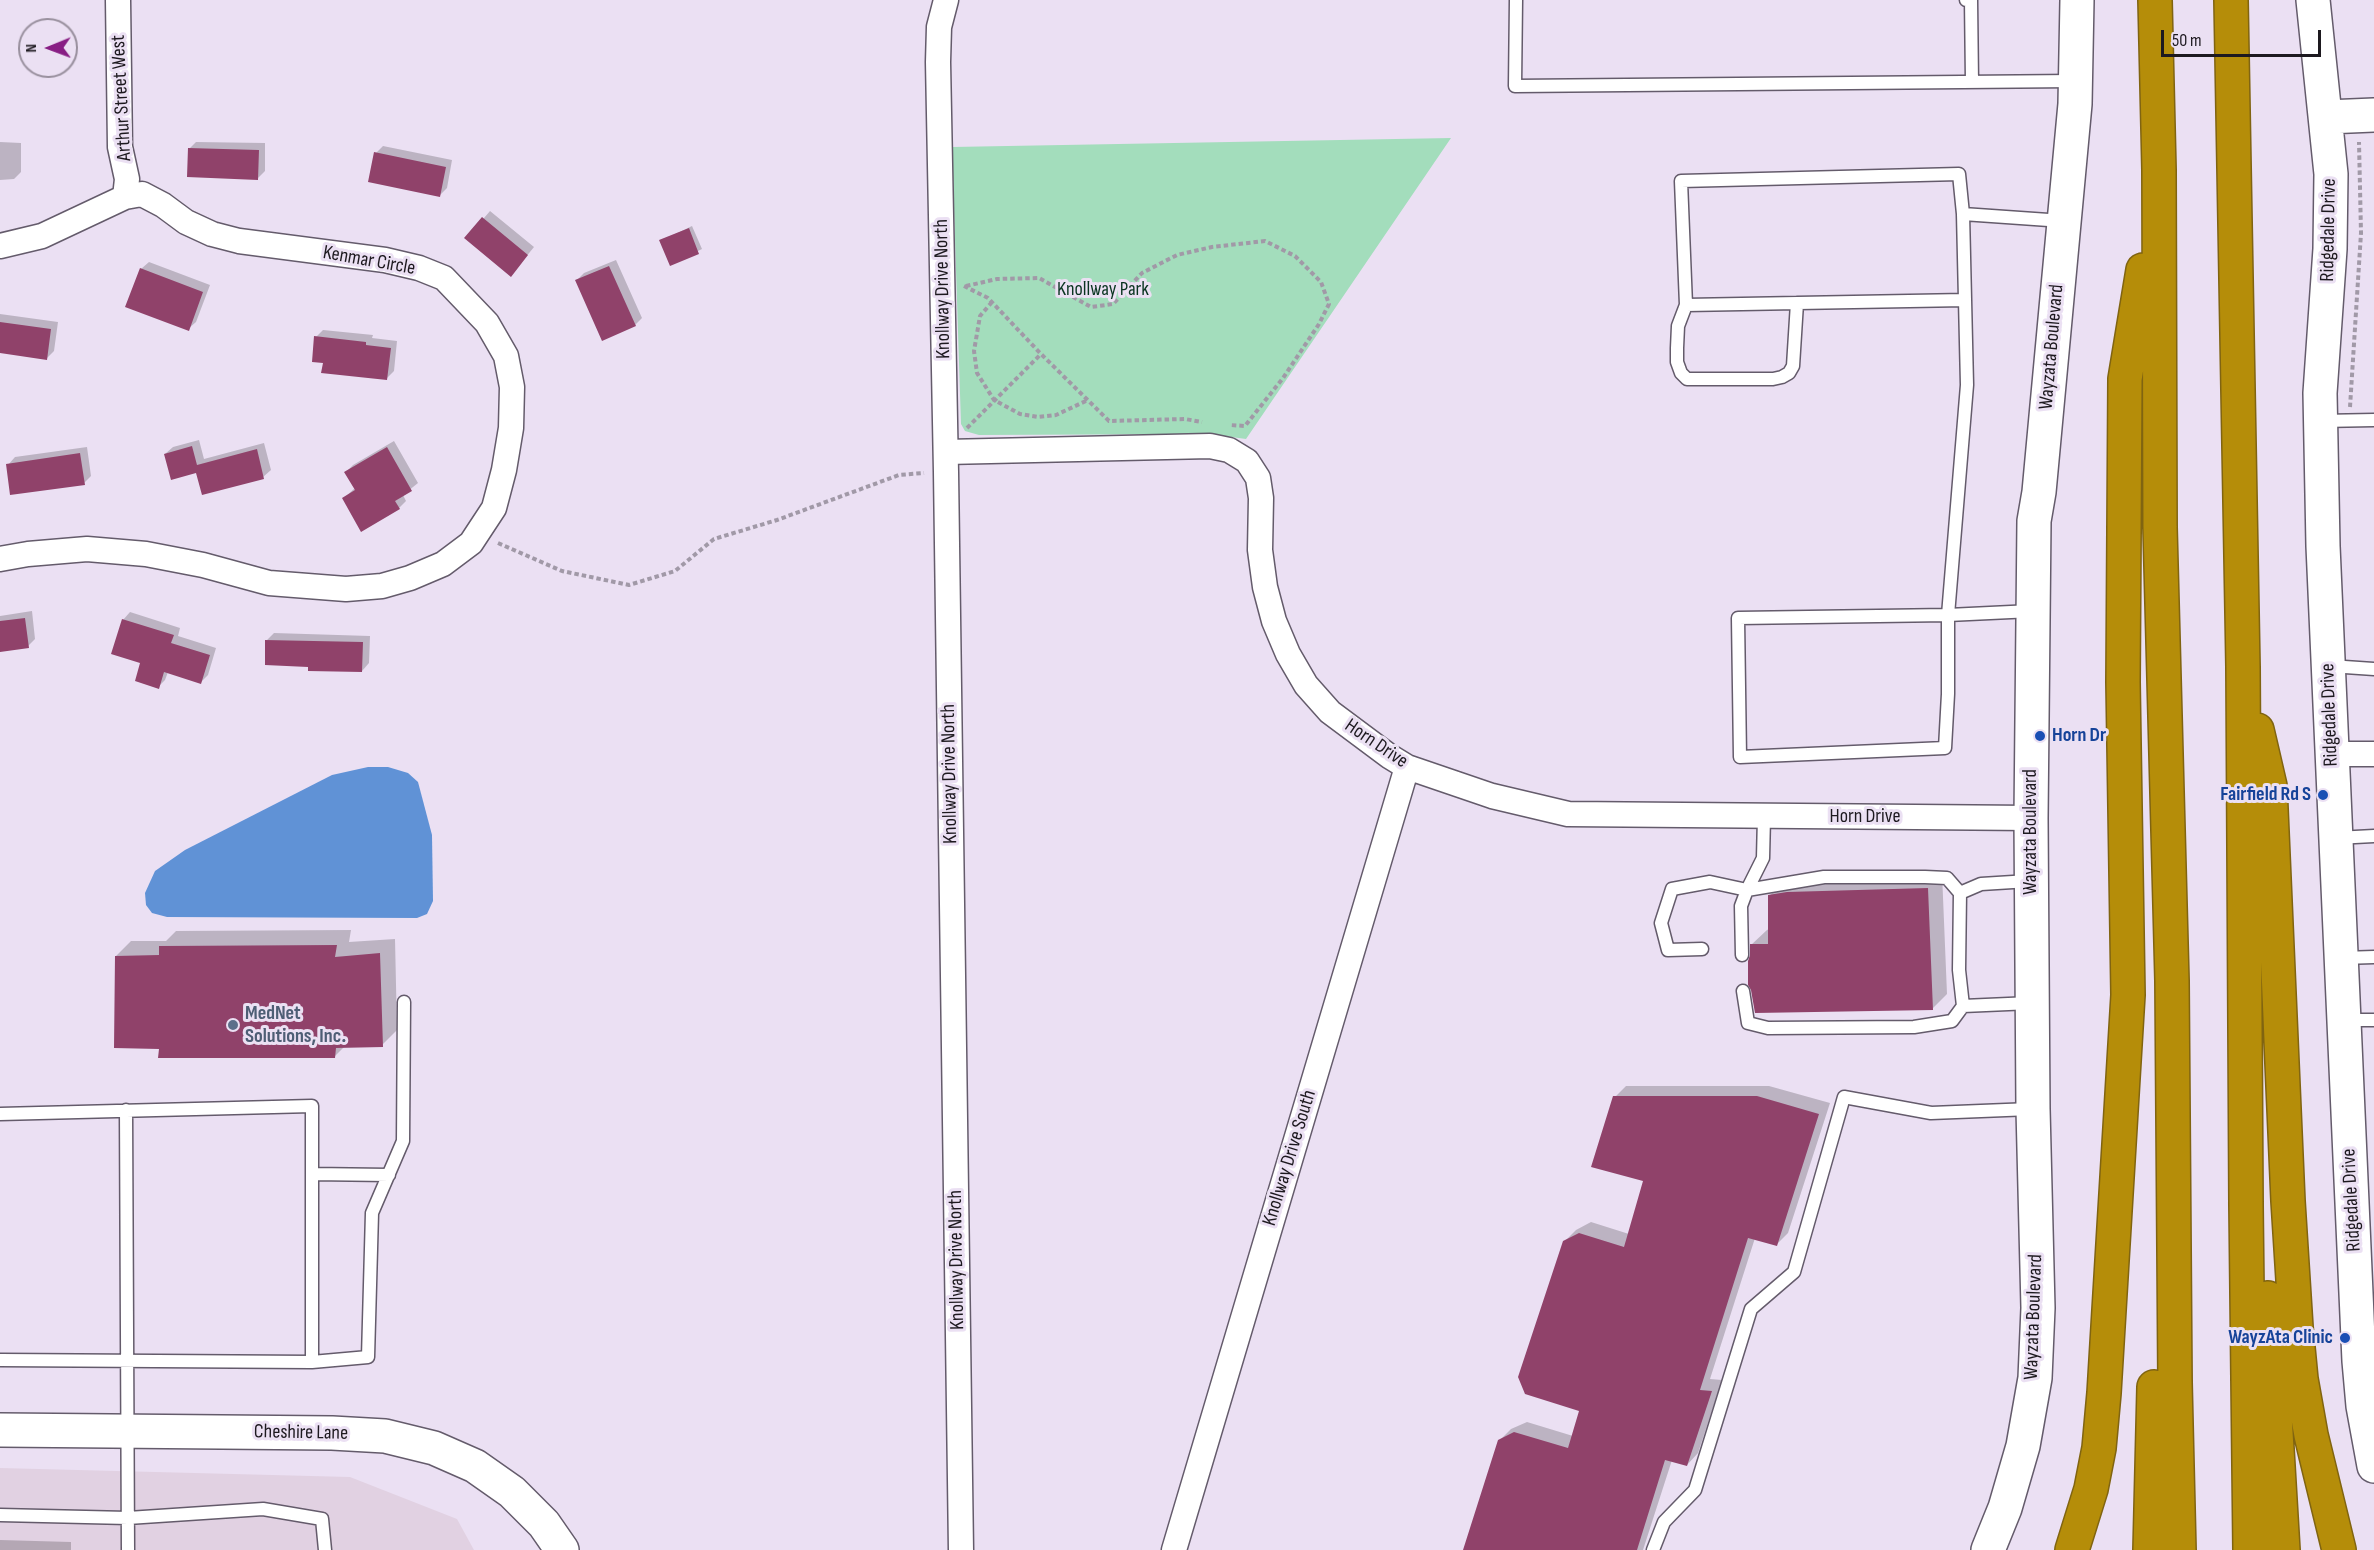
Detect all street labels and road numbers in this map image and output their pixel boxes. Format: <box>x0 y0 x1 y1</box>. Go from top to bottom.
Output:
street label: Arthur Street West <box>107 34 137 162</box>
street label: Ridgedale Drive <box>2316 178 2342 282</box>
street label: Knollway Drive North <box>930 219 956 359</box>
street label: Kenmar Circle <box>321 241 417 281</box>
street label: Wayzata Boulevard <box>2035 283 2069 411</box>
street label: Ridgedale Drive <box>2316 663 2344 767</box>
street label: Knollway Drive North <box>937 704 963 844</box>
street label: Horn Drive <box>1340 714 1412 774</box>
street label: Wayzata Boulevard <box>2019 769 2043 895</box>
street label: Horn Drive <box>1830 805 1900 829</box>
street label: Knollway Drive South <box>1258 1087 1322 1229</box>
street label: Ridgedale Drive <box>2337 1148 2367 1252</box>
street label: Knollway Drive North <box>944 1190 970 1330</box>
street label: Wayzata Boulevard <box>2020 1254 2048 1380</box>
street label: Cheshire Lane <box>254 1420 348 1446</box>

